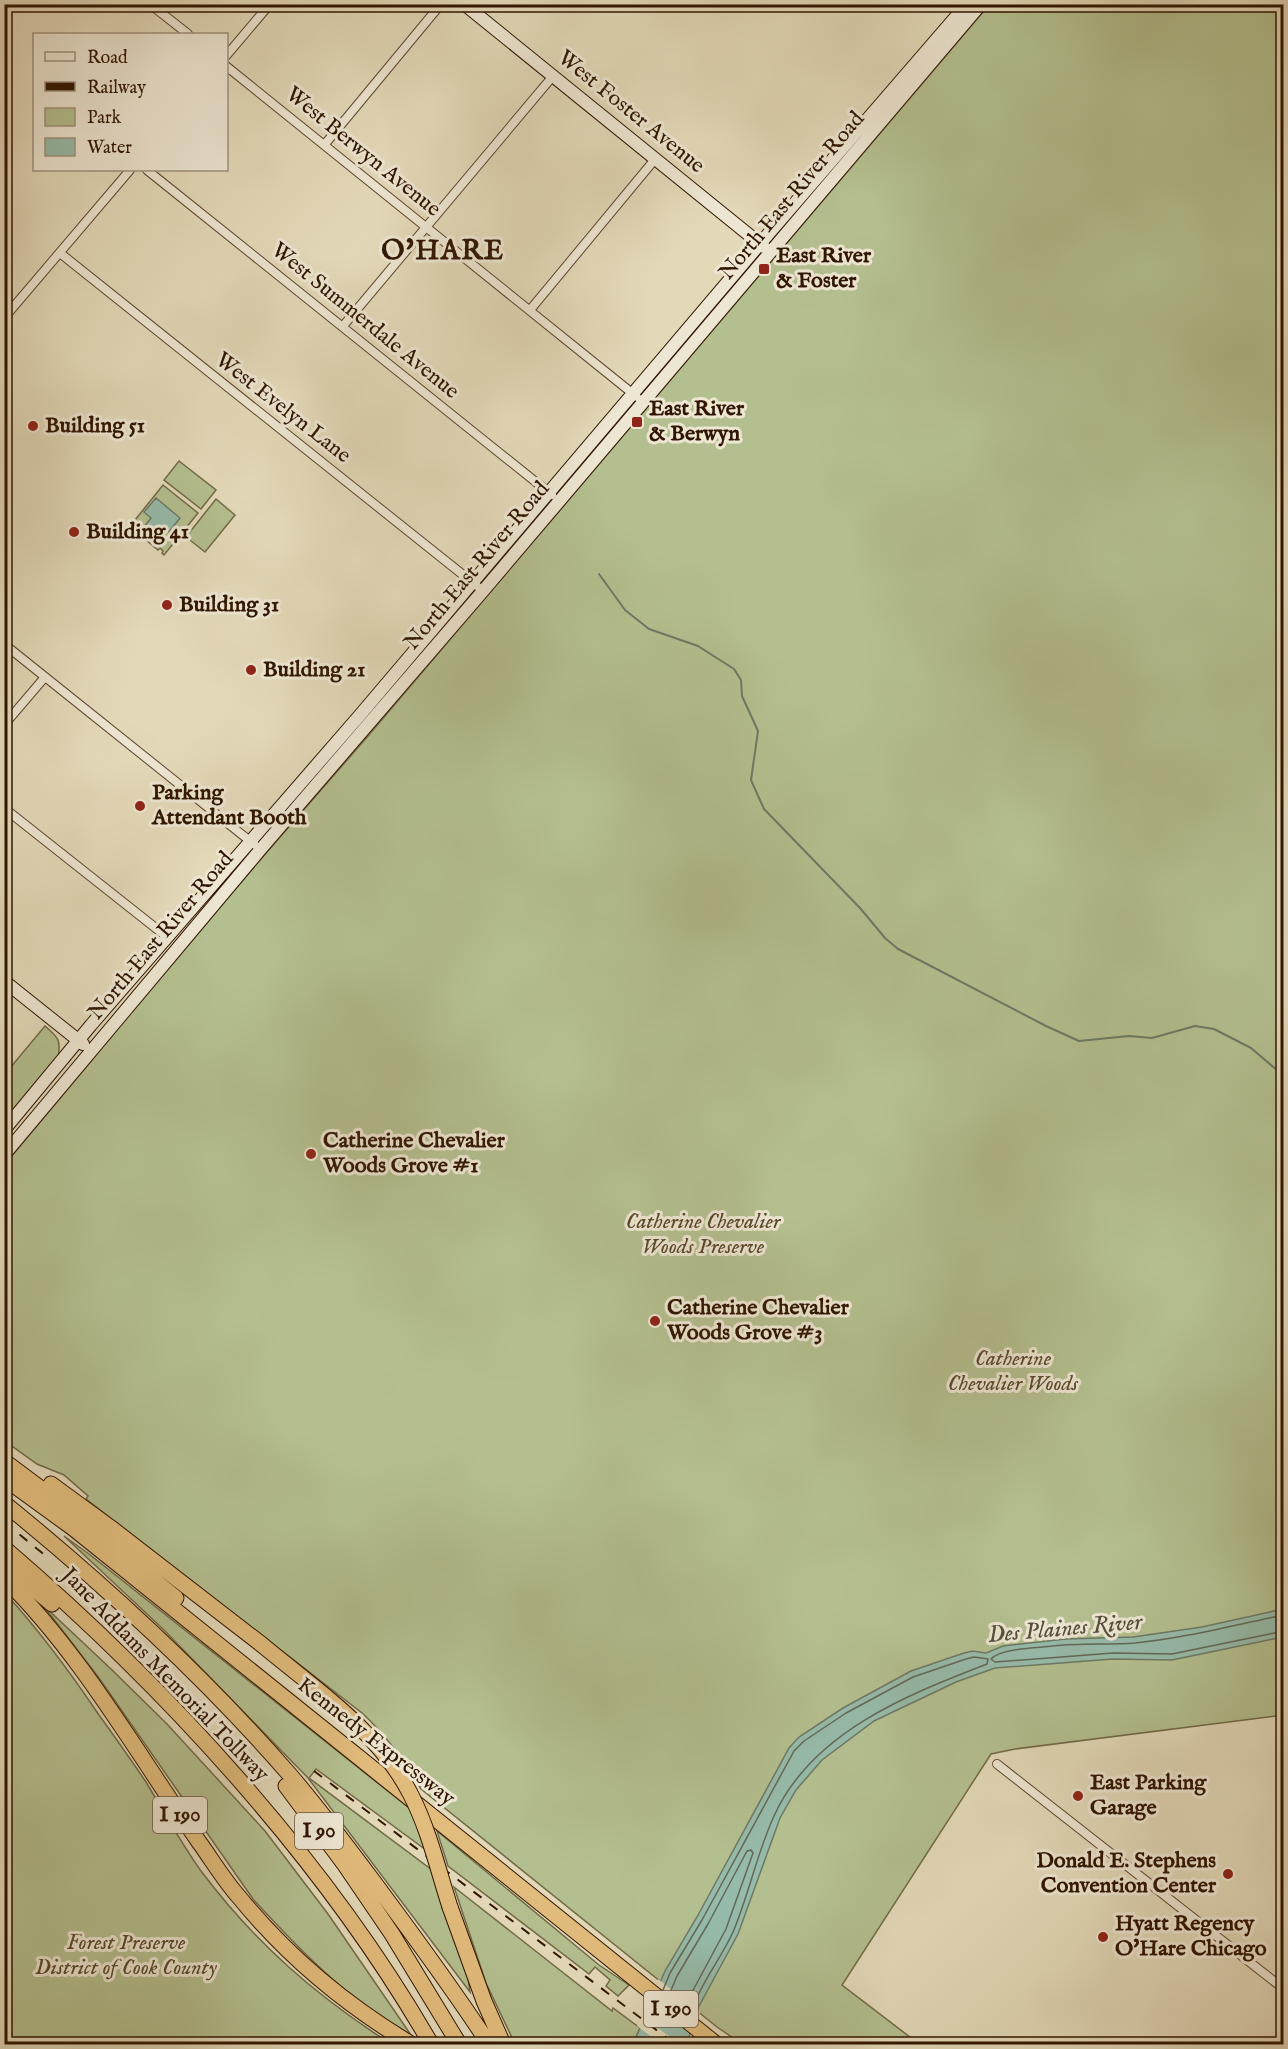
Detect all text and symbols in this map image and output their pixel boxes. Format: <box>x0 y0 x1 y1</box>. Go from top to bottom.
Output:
legend <box>33 33 228 171</box>
street label: West Foster Avenue <box>552 44 710 180</box>
text: Road <box>87 47 128 70</box>
text: Railway <box>87 77 146 100</box>
street label: West Berwyn Avenue <box>280 81 446 223</box>
street label: North East River Road <box>713 106 871 286</box>
text: Park <box>87 107 122 130</box>
text: Water <box>87 137 132 160</box>
district label: O'HARE <box>381 234 505 269</box>
street label: West Summerdale Avenue <box>265 236 465 406</box>
place label: East River & Foster <box>776 242 872 295</box>
marker: East River & Foster <box>757 262 771 276</box>
street label: West Evelyn Lane <box>209 346 357 470</box>
place label: East River & Berwyn <box>649 395 745 448</box>
place label: Building 51 <box>45 412 145 440</box>
marker: East River & Berwyn <box>630 415 644 429</box>
marker: Building 51 <box>26 419 40 433</box>
street label: North East River Road <box>398 476 556 656</box>
place label: Building 41 <box>86 518 189 546</box>
marker: Building 41 <box>67 525 81 539</box>
place label: Building 31 <box>179 591 279 619</box>
marker: Building 31 <box>160 598 174 612</box>
place label: Building 21 <box>263 656 365 684</box>
marker: Building 21 <box>244 663 258 677</box>
place label: Parking Attendant Booth <box>151 779 307 832</box>
marker: Parking Attendant Booth <box>133 799 147 813</box>
street label: North East River Road <box>82 846 240 1026</box>
place label: Catherine Chevalier Woods Grove #1 <box>322 1127 506 1180</box>
marker: Catherine Chevalier Woods Grove #1 <box>304 1147 318 1161</box>
park label: Catherine Chevalier Woods Preserve <box>626 1208 782 1261</box>
place label: Catherine Chevalier Woods Grove #3 <box>666 1294 850 1347</box>
marker: Catherine Chevalier Woods Grove #3 <box>648 1314 662 1328</box>
park label: Catherine Chevalier Woods <box>948 1345 1079 1398</box>
street label: Jane Addams Memorial Tollway <box>53 1560 275 1788</box>
water label: Des Plaines River <box>987 1607 1145 1651</box>
street label: Kennedy Expressway <box>291 1672 461 1812</box>
place label: East Parking Garage <box>1090 1769 1207 1822</box>
marker: East Parking Garage <box>1071 1789 1085 1803</box>
road number: I 190 <box>153 1797 207 1833</box>
road number: I 90 <box>295 1813 343 1849</box>
place label: Donald E. Stephens Convention Center <box>1036 1847 1217 1900</box>
marker: Donald E. Stephens Convention Center <box>1221 1867 1235 1881</box>
place label: Hyatt Regency O'Hare Chicago <box>1115 1910 1267 1963</box>
park label: Forest Preserve District of Cook County <box>35 1929 218 1982</box>
marker: Hyatt Regency O'Hare Chicago <box>1096 1930 1110 1944</box>
road number: I 190 <box>644 1991 698 2027</box>

